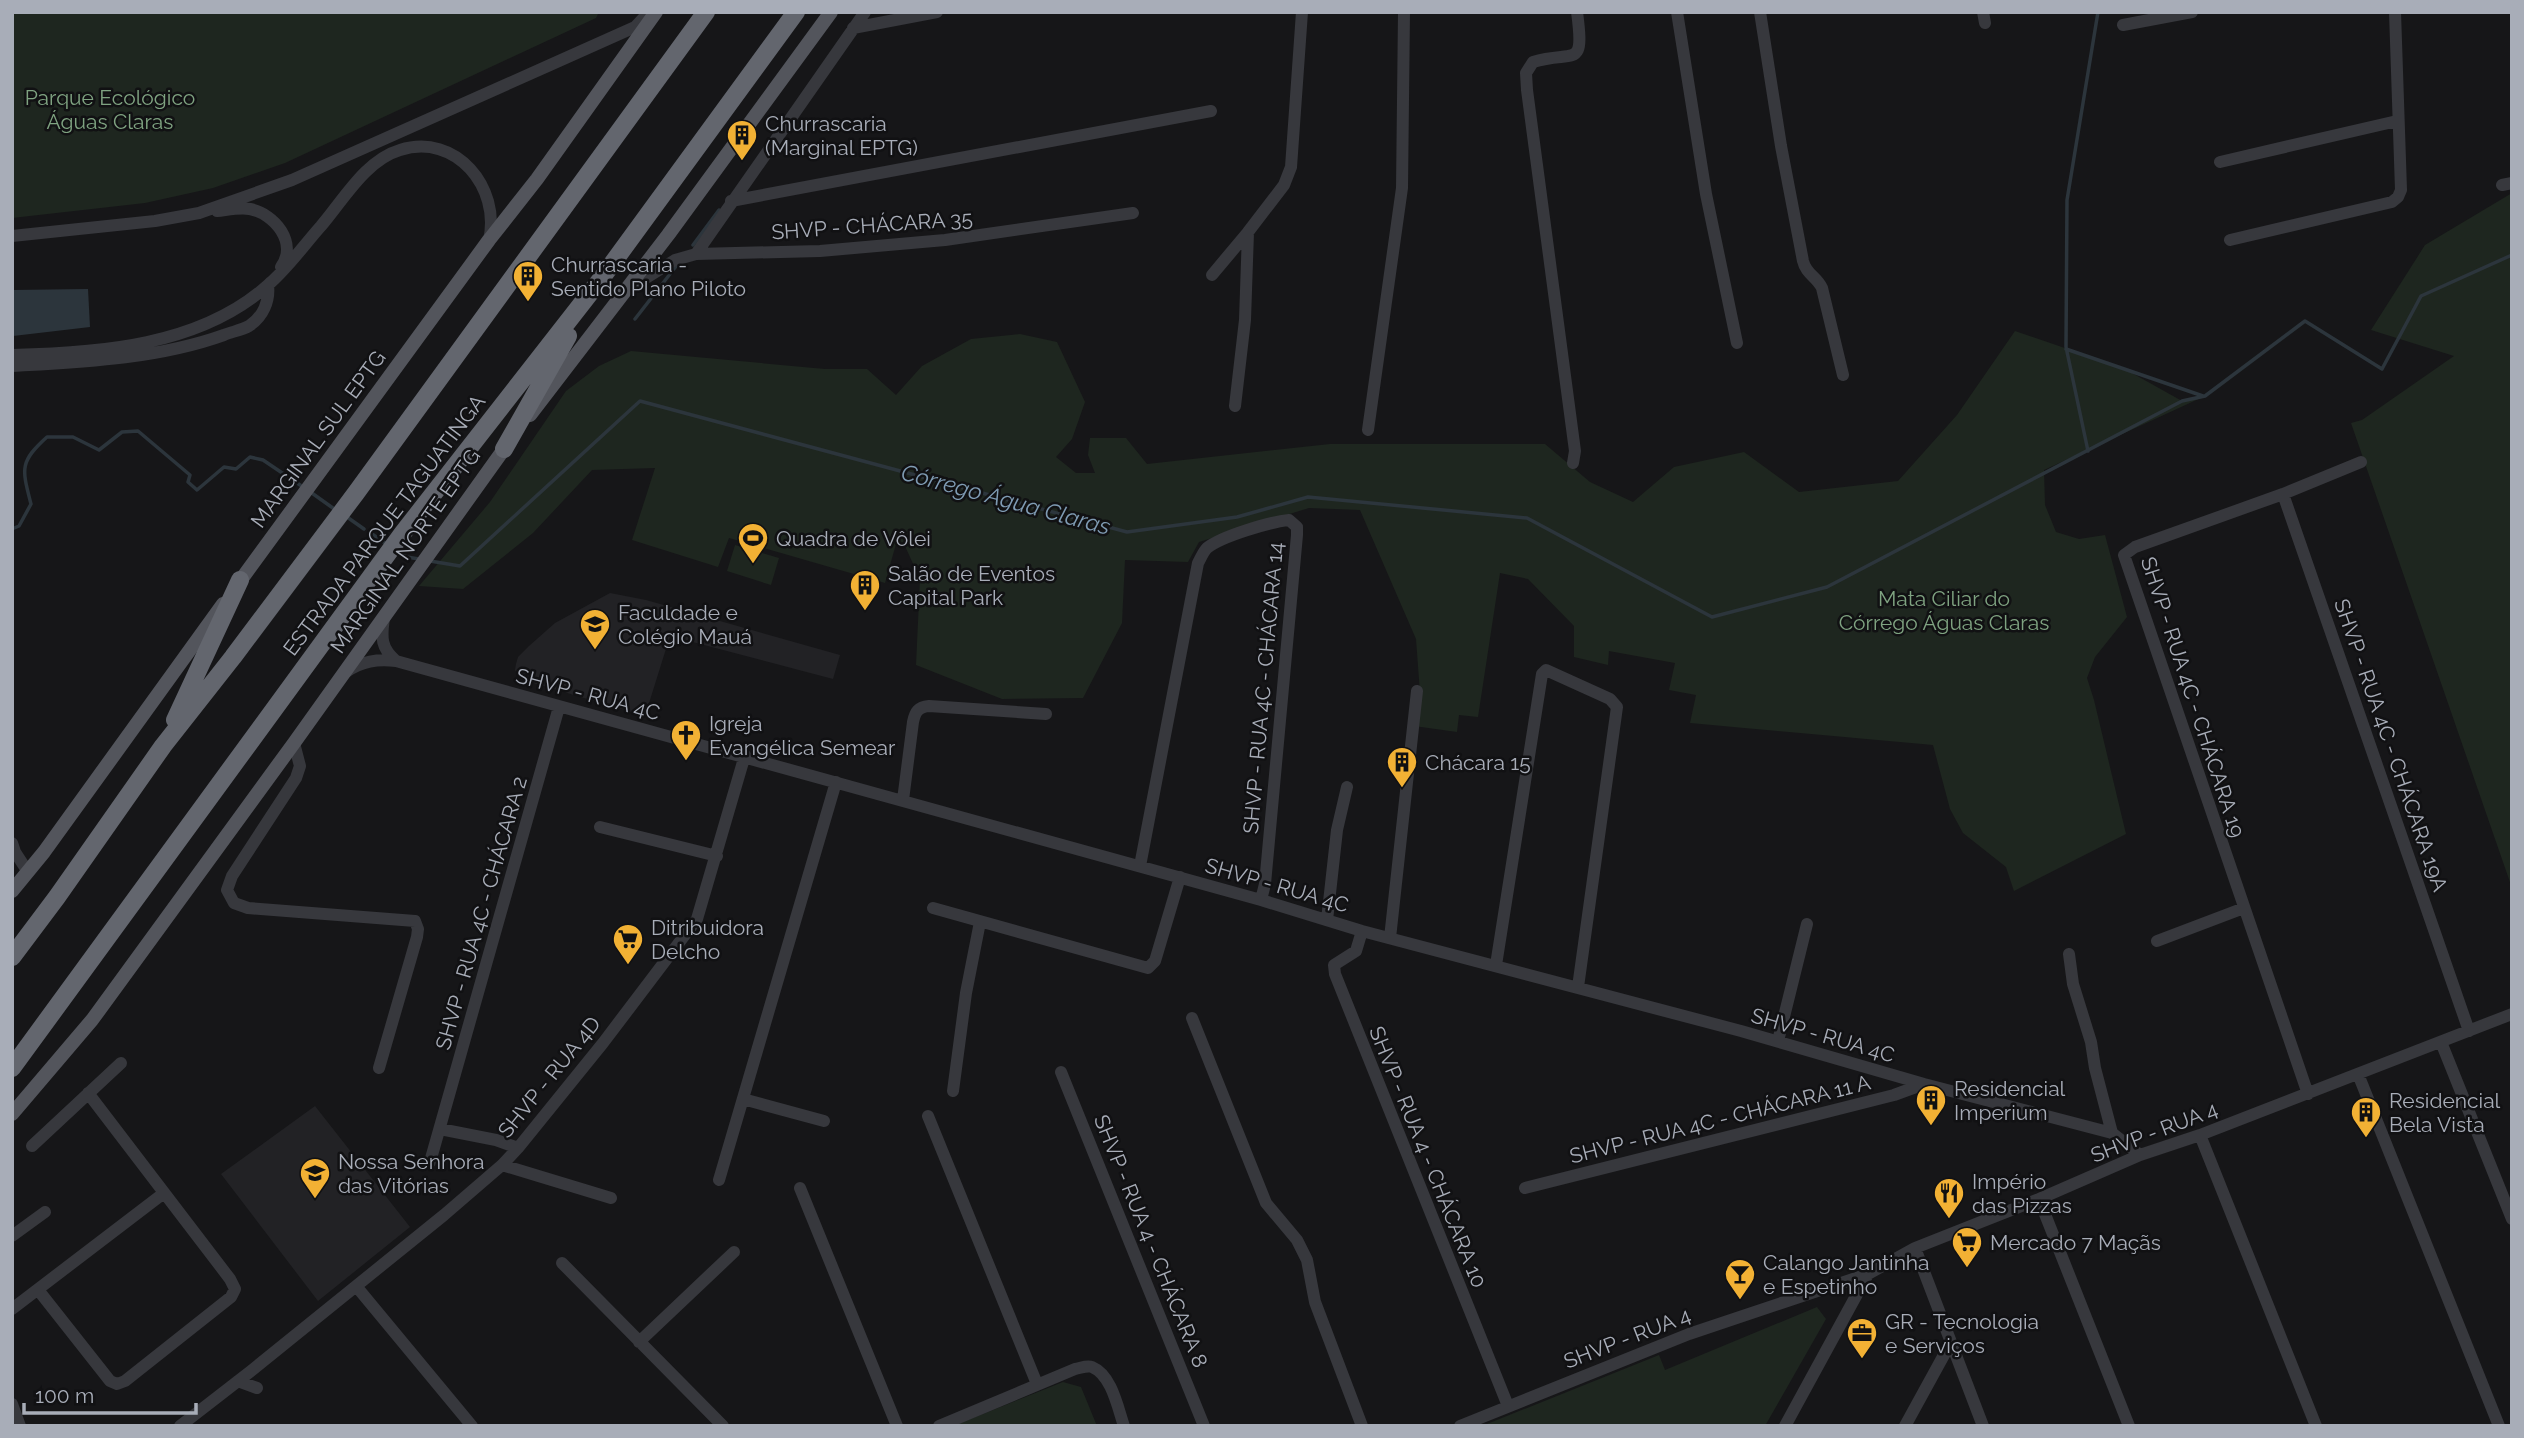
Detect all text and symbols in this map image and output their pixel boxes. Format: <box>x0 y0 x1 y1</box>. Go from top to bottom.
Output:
park label: Parque Ecológico Águas Claras <box>25 85 195 134</box>
place label: Churrascaria (Marginal EPTG) <box>765 111 918 160</box>
building icon: Churrascaria (Marginal EPTG) <box>725 118 759 162</box>
street label: SHVP - CHÁCARA 35 <box>770 205 974 245</box>
place label: Churrascaria - Sentido Plano Piloto <box>551 252 746 301</box>
building icon: Churrascaria - Sentido Plano Piloto <box>511 259 545 303</box>
street label: MARGINAL SUL EPTG <box>245 346 391 532</box>
street label: ESTRADA PARQUE TAGUATINGA <box>278 390 490 660</box>
street label: MARGINAL NORTE EPTG <box>325 444 485 658</box>
water label: Córrego Água Claras <box>898 458 1114 540</box>
sports icon: Quadra de Vôlei <box>736 521 770 565</box>
place label: Quadra de Vôlei <box>776 526 931 551</box>
street label: SHVP - RUA 4C - CHÁCARA 14 <box>1238 541 1288 835</box>
street label: SHVP - RUA 4C - CHÁCARA 19 <box>2136 553 2250 841</box>
place label: Salão de Eventos Capital Park <box>888 561 1055 610</box>
building icon: Salão de Eventos Capital Park <box>848 568 882 612</box>
park label: Mata Ciliar do Córrego Águas Claras <box>1839 586 2049 635</box>
street label: SHVP - RUA 4C - CHÁCARA 19A <box>2329 595 2453 895</box>
place label: Faculdade e Colégio Mauá <box>618 600 752 649</box>
school or university icon: Faculdade e Colégio Mauá <box>578 607 612 651</box>
street label: SHVP - RUA 4C <box>513 663 663 725</box>
place label: Igreja Evangélica Semear <box>709 711 896 760</box>
church icon: Igreja Evangélica Semear <box>669 718 703 762</box>
building icon: Chácara 15 <box>1385 745 1419 789</box>
place label: Chácara 15 <box>1425 750 1531 775</box>
street label: SHVP - RUA 4C - CHÁCARA 2 <box>430 773 532 1053</box>
street label: SHVP - RUA 4C <box>1202 853 1352 917</box>
place label: Ditribuidora Delcho <box>651 915 764 964</box>
supermarket icon: Ditribuidora Delcho <box>611 922 645 966</box>
street label: SHVP - RUA 4C <box>1748 1003 1898 1067</box>
street label: SHVP - RUA 4D <box>492 1011 606 1143</box>
street label: SHVP - RUA 4 - CHÁCARA 10 <box>1364 1023 1492 1291</box>
street label: SHVP - RUA 4C - CHÁCARA 11 A <box>1567 1069 1873 1169</box>
place label: Residencial Imperium <box>1954 1076 2066 1125</box>
building icon: Residencial Imperium <box>1914 1083 1948 1127</box>
place label: Residencial Bela Vista <box>2389 1088 2501 1137</box>
building icon: Residencial Bela Vista <box>2349 1095 2383 1139</box>
street label: SHVP - RUA 4 <box>2087 1096 2221 1168</box>
street label: SHVP - RUA 4 - CHÁCARA 8 <box>1089 1111 1213 1371</box>
place label: Nossa Senhora das Vitórias <box>338 1149 484 1198</box>
school or university icon: Nossa Senhora das Vitórias <box>298 1156 332 1200</box>
place label: Império das Pizzas <box>1972 1169 2072 1218</box>
restaurant icon: Império das Pizzas <box>1932 1176 1966 1220</box>
supermarket icon: Mercado 7 Maçãs <box>1950 1225 1984 1269</box>
place label: Mercado 7 Maçãs <box>1990 1230 2161 1255</box>
place label: Calango Jantinha e Espetinho <box>1763 1250 1930 1299</box>
bar icon: Calango Jantinha e Espetinho <box>1723 1257 1757 1301</box>
street label: SHVP - RUA 4 <box>1560 1302 1694 1374</box>
place label: GR - Tecnologia e Serviços <box>1885 1309 2039 1358</box>
office icon: GR - Tecnologia e Serviços <box>1845 1316 1879 1360</box>
scale bar <box>24 1372 196 1416</box>
text: 100 m <box>35 1383 94 1408</box>

